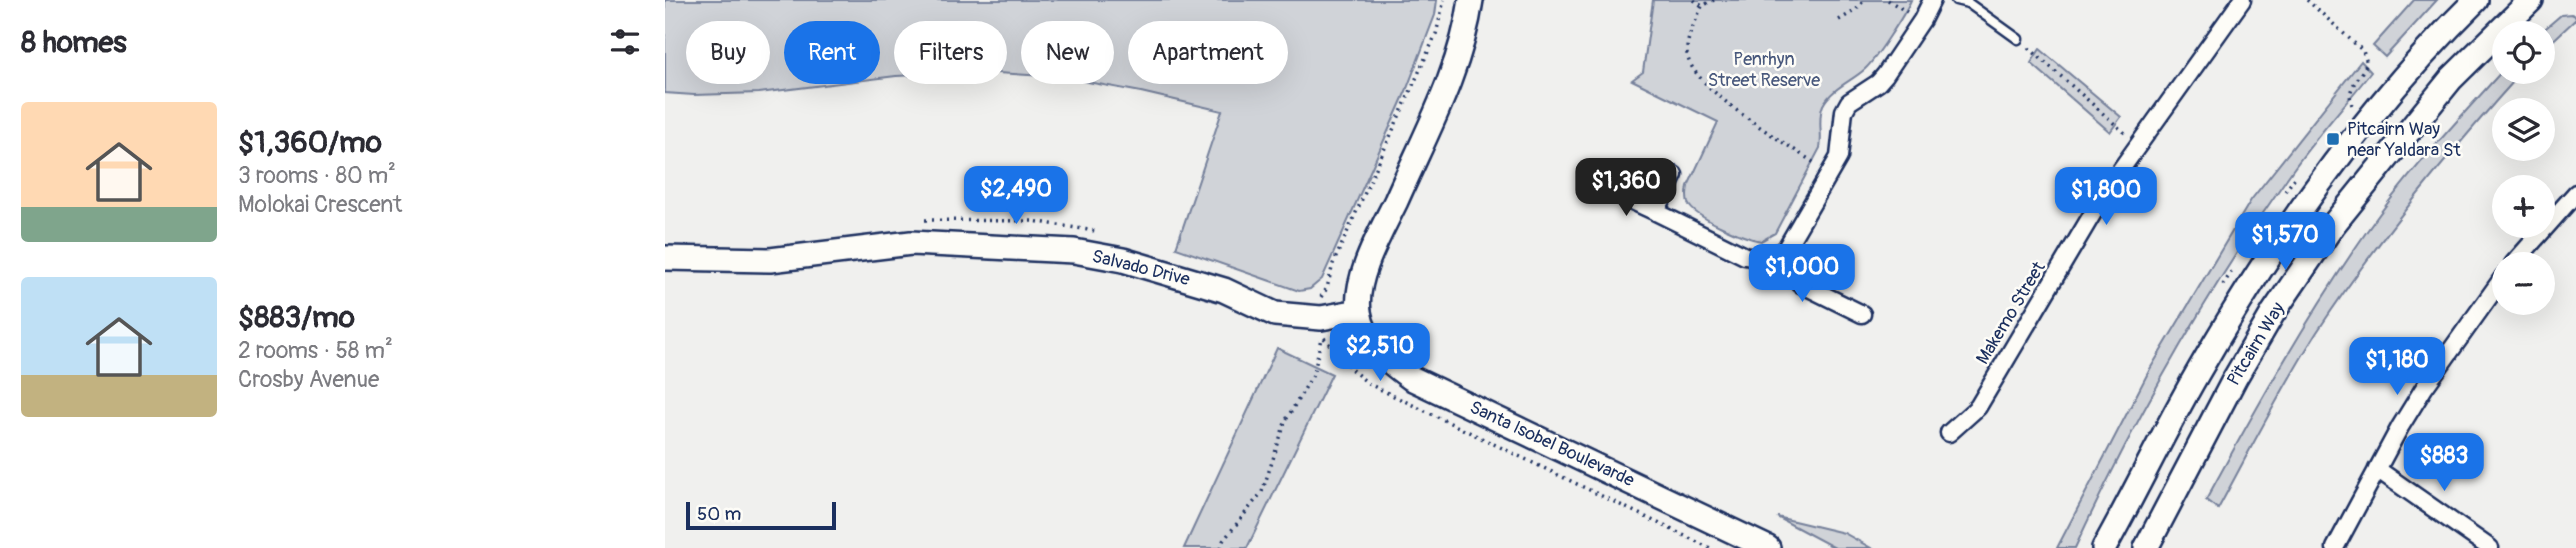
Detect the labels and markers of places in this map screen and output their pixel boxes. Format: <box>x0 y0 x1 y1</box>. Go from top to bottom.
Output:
place label: Pitcairn Way near Yaldara St <box>2347 118 2462 162</box>
marker: Pitcairn Way near Yaldara St <box>2325 131 2341 147</box>
pin: $1,360 <box>1569 158 1683 218</box>
pin: $2,490 <box>959 166 1073 226</box>
pin: $1,800 <box>2049 168 2163 227</box>
pin: $1,570 <box>2228 212 2342 272</box>
pin: $1,000 <box>1745 244 1859 304</box>
pin: $2,510 <box>1323 324 1437 383</box>
pin: $1,180 <box>2340 338 2454 397</box>
pin: $883 <box>2403 434 2485 493</box>

